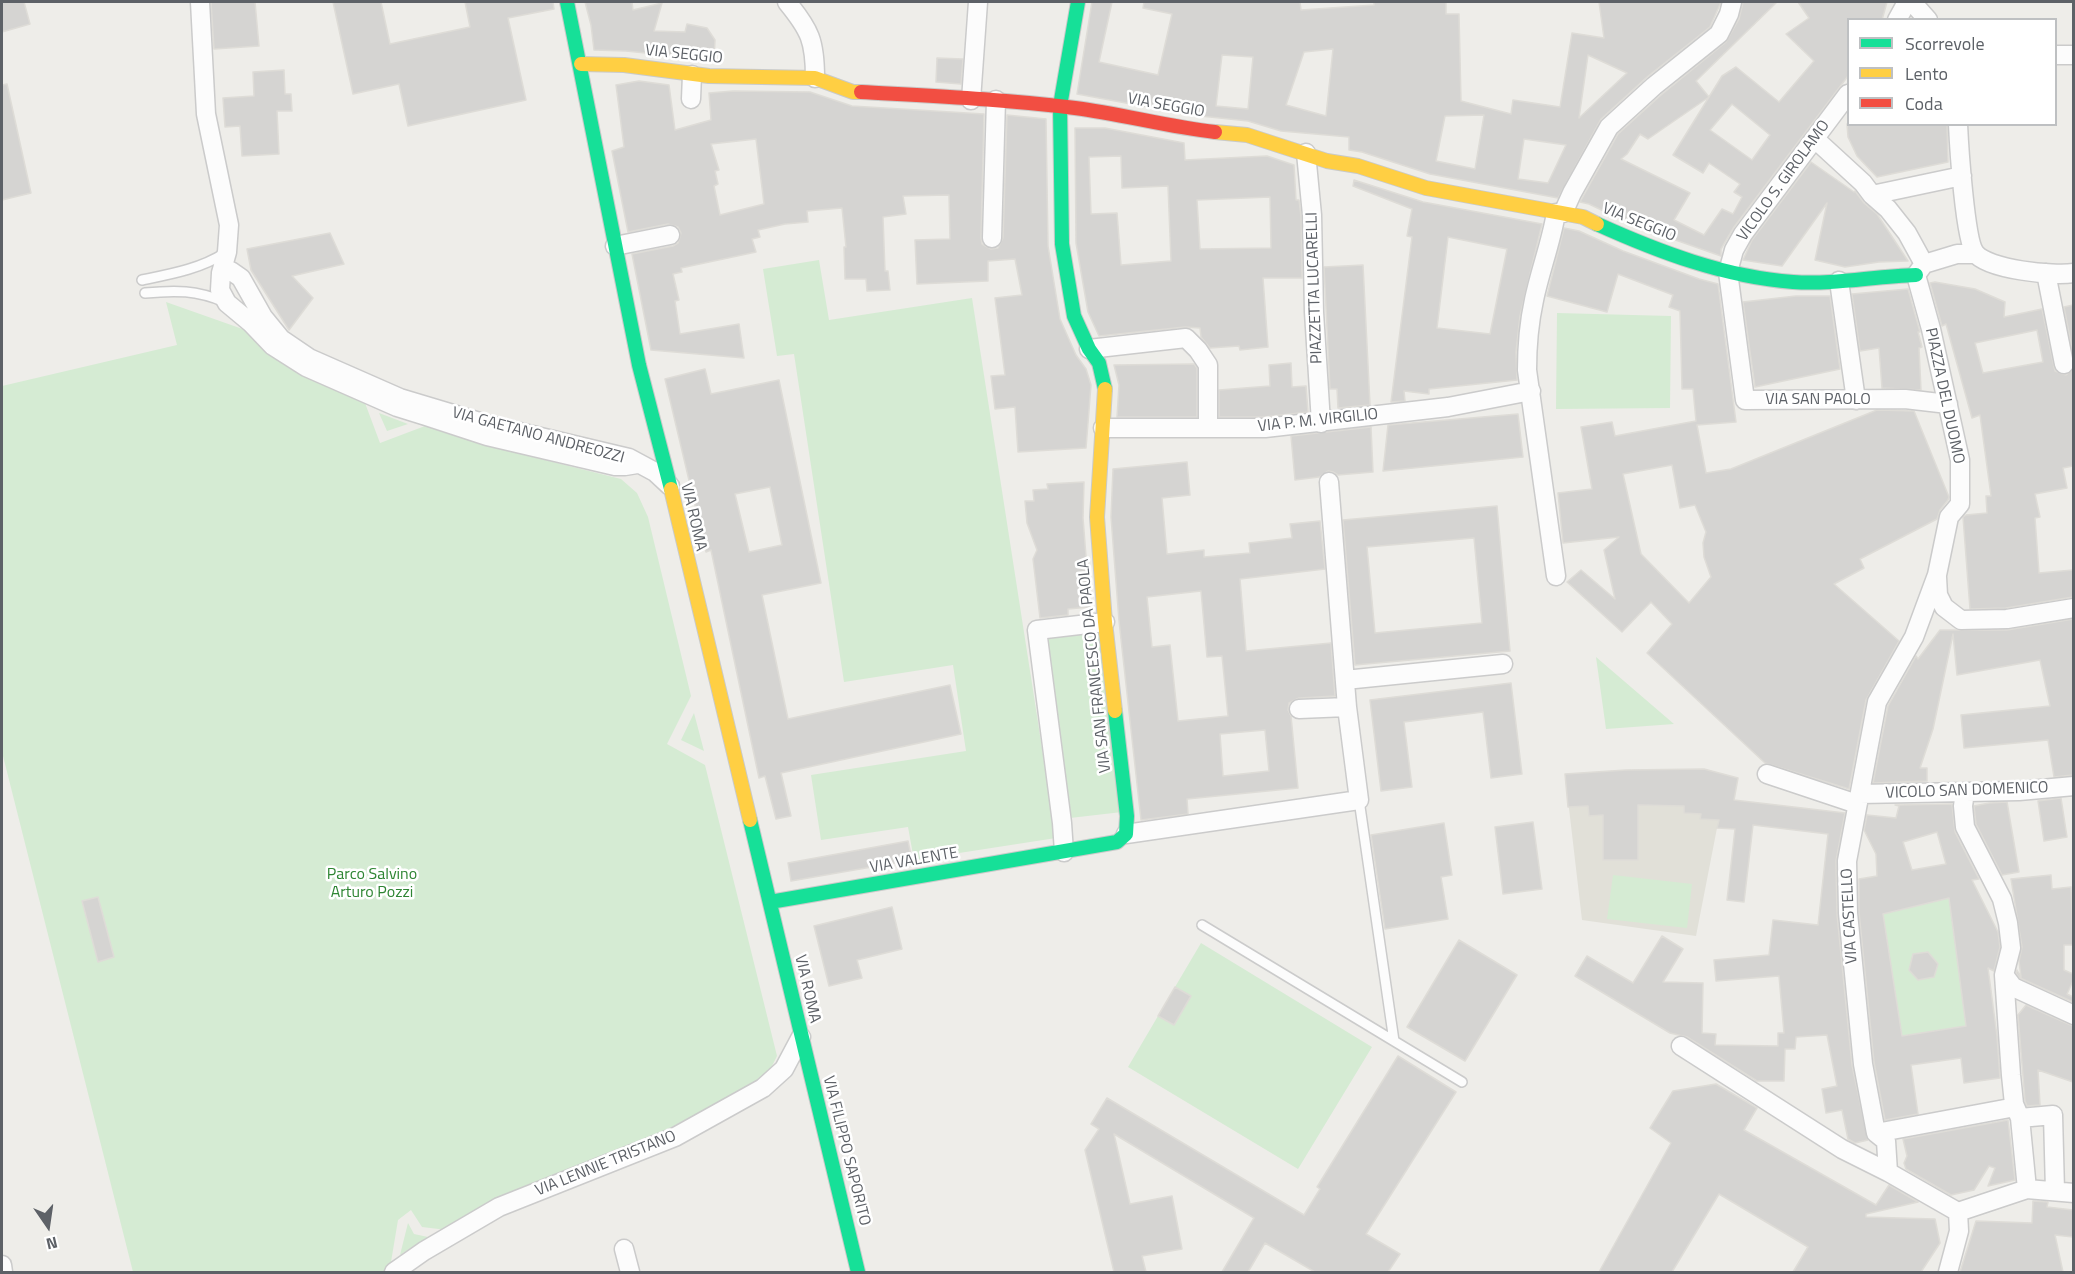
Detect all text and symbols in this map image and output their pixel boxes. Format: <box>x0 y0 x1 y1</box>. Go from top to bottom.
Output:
legend <box>1847 18 2057 126</box>
text: Scorrevole <box>1905 30 1984 57</box>
street label: VIA SEGGIO <box>644 41 724 69</box>
text: Lento <box>1905 60 1948 87</box>
street label: VIA SEGGIO <box>1126 90 1206 122</box>
text: Coda <box>1905 90 1943 117</box>
street label: VICOLO S. GIROLAMO <box>1734 117 1834 245</box>
street label: VIA SEGGIO <box>1599 200 1679 246</box>
street label: PIAZZETTA LUCARELLI <box>1303 212 1327 364</box>
street label: PIAZZA DEL DUOMO <box>1920 326 1968 466</box>
street label: VIA SAN PAOLO <box>1765 390 1871 410</box>
street label: VIA GAETANO ANDREOZZI <box>450 404 626 468</box>
street label: VIA P. M. VIRGILIO <box>1257 405 1379 437</box>
street label: VIA ROMA <box>676 481 710 553</box>
street label: VIA SAN FRANCESCO DA PAOLA <box>1074 558 1116 774</box>
street label: VICOLO SAN DOMENICO <box>1885 779 2049 803</box>
street label: VIA VALENTE <box>868 844 960 878</box>
park label: Parco Salvino Arturo Pozzi <box>327 865 417 903</box>
street label: VIA CASTELLO <box>1838 868 1862 964</box>
street label: VIA ROMA <box>790 953 824 1025</box>
street label: VIA FILIPPO SAPORITO <box>818 1074 874 1228</box>
street label: VIA LENNIE TRISTANO <box>533 1127 679 1201</box>
north arrow <box>18 1196 78 1256</box>
text: N <box>44 1231 60 1256</box>

